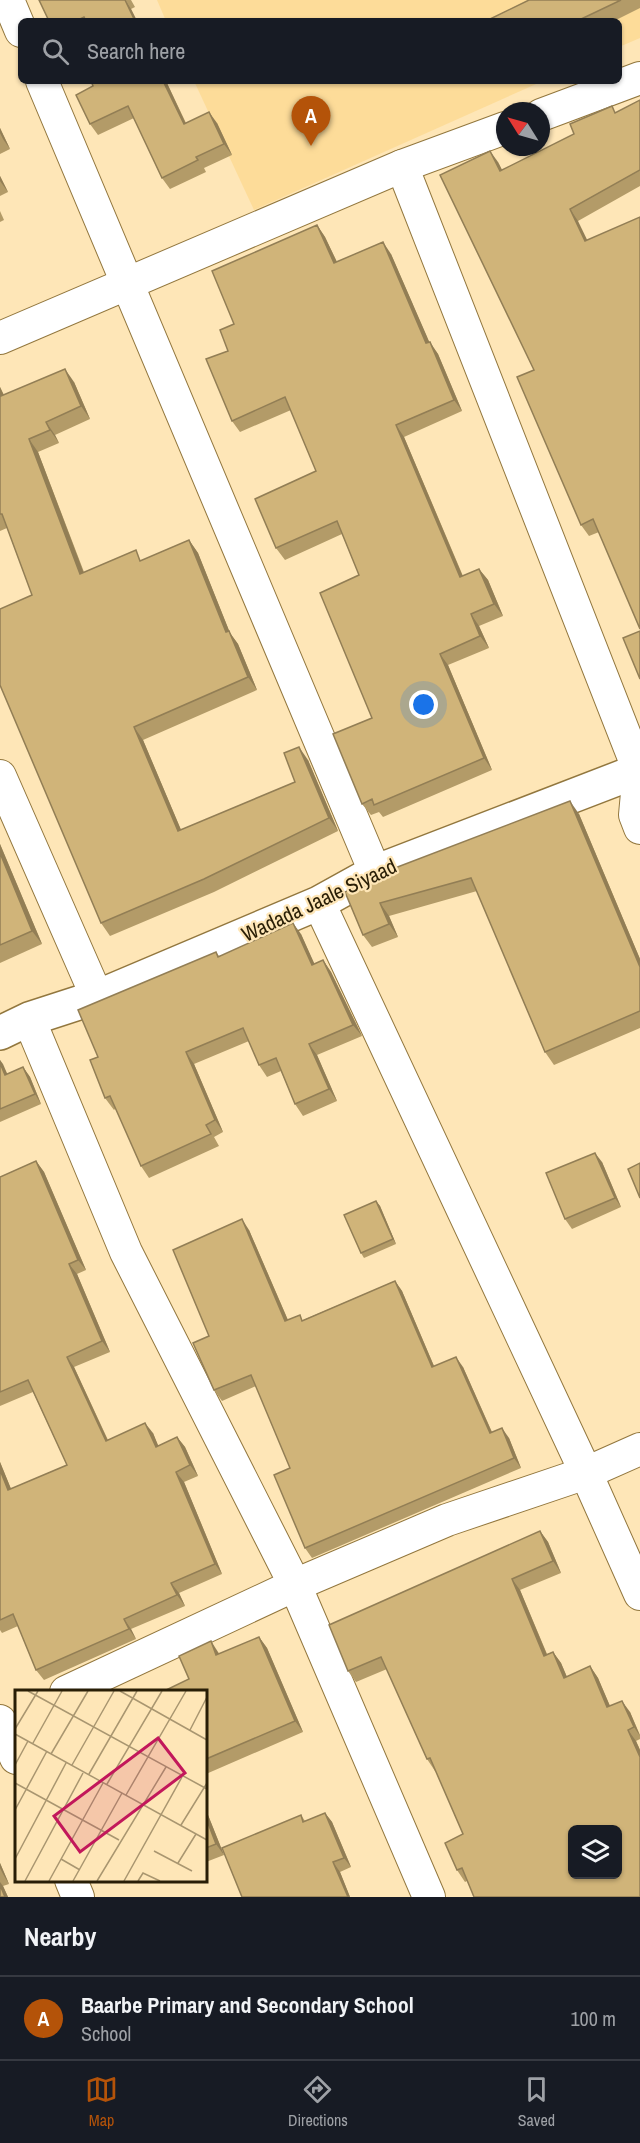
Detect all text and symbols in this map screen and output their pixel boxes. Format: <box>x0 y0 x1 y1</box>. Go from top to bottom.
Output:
search box <box>18 18 622 84</box>
icon: search <box>39 35 72 68</box>
text: Search here <box>87 36 185 66</box>
pin: A <box>292 96 330 146</box>
north arrow <box>496 102 550 156</box>
your location <box>409 690 438 719</box>
street label: Wadada Jaale Siyaad <box>237 851 401 949</box>
inset map <box>15 1690 207 1882</box>
map controls <box>568 1825 622 1879</box>
button: layers <box>568 1825 622 1879</box>
text: Nearby <box>24 1919 96 1954</box>
text: Baarbe Primary and Secondary School <box>81 1990 414 2020</box>
text: A <box>38 2005 49 2032</box>
text: 100 m <box>570 2005 616 2032</box>
text: School <box>81 2020 131 2047</box>
tab: Map <box>85 2073 118 2131</box>
tab: Directions <box>288 2073 348 2131</box>
tab: Saved <box>518 2073 555 2131</box>

